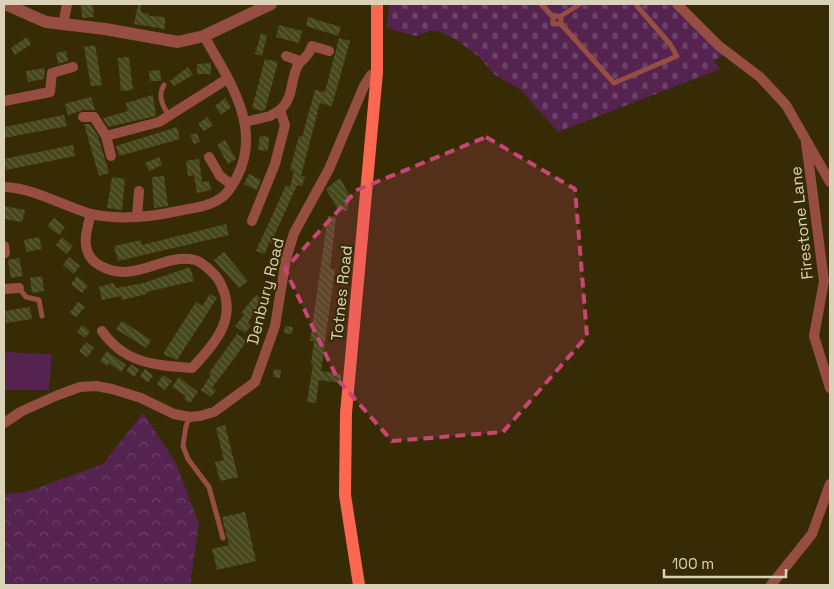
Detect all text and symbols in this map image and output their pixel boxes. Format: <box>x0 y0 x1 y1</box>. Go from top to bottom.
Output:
street label: Firestone Lane <box>785 165 818 281</box>
street label: Denbury Road <box>242 236 289 347</box>
street label: Totnes Road <box>326 244 357 342</box>
scale bar <box>664 546 786 578</box>
text: 100 m <box>672 554 714 573</box>

